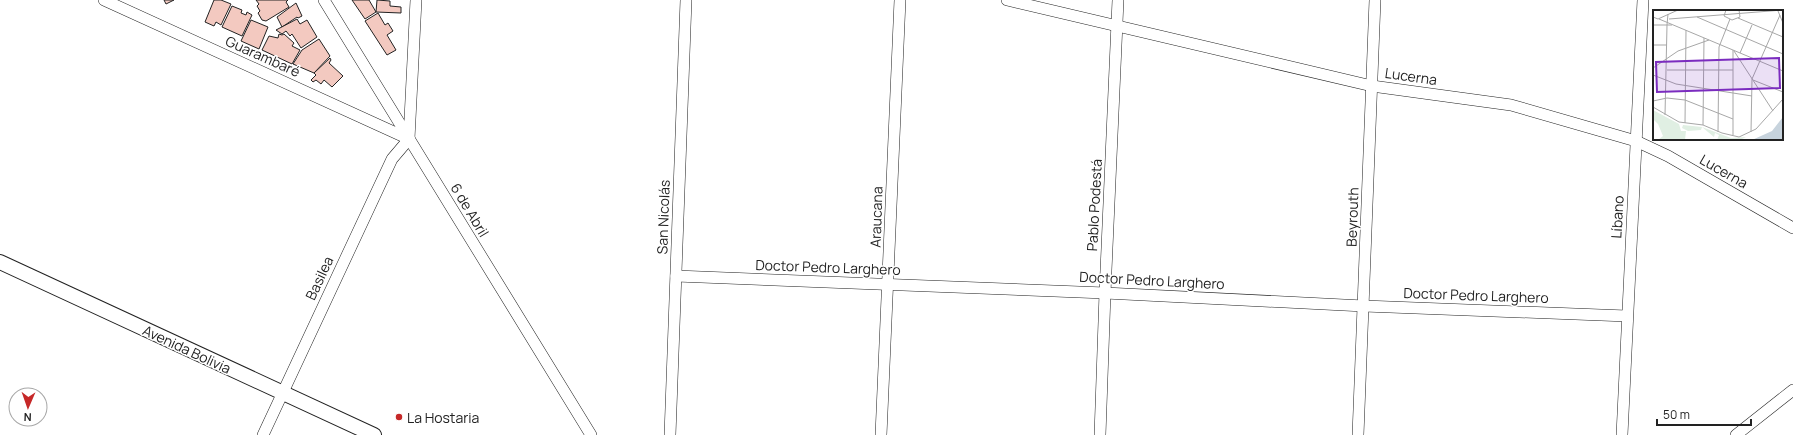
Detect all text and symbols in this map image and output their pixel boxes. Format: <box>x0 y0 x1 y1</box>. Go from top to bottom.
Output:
inset map <box>1653 10 1783 140</box>
street label: Guarambaré <box>223 31 303 81</box>
street label: Lucerna <box>1384 63 1438 89</box>
street label: Lucerna <box>1697 150 1751 192</box>
street label: Pablo Podestá <box>1082 158 1106 252</box>
street label: San Nicolás <box>652 179 674 255</box>
street label: 6 de Abril <box>447 180 493 240</box>
street label: Araucana <box>865 186 887 248</box>
street label: Beyrouth <box>1341 187 1363 247</box>
street label: Líbano <box>1606 195 1628 239</box>
street label: Basilea <box>301 253 337 303</box>
street label: Doctor Pedro Larghero <box>755 255 901 279</box>
street label: Doctor Pedro Larghero <box>1079 267 1225 293</box>
street label: Doctor Pedro Larghero <box>1403 283 1549 307</box>
street label: Avenida Bolivia <box>140 320 234 378</box>
north arrow <box>8 387 48 427</box>
scale bar <box>1657 401 1751 427</box>
text: 50 m <box>1663 406 1690 423</box>
place label: La Hostaria <box>407 408 479 427</box>
text: N <box>23 410 32 425</box>
marker: La Hostaria <box>394 412 404 422</box>

